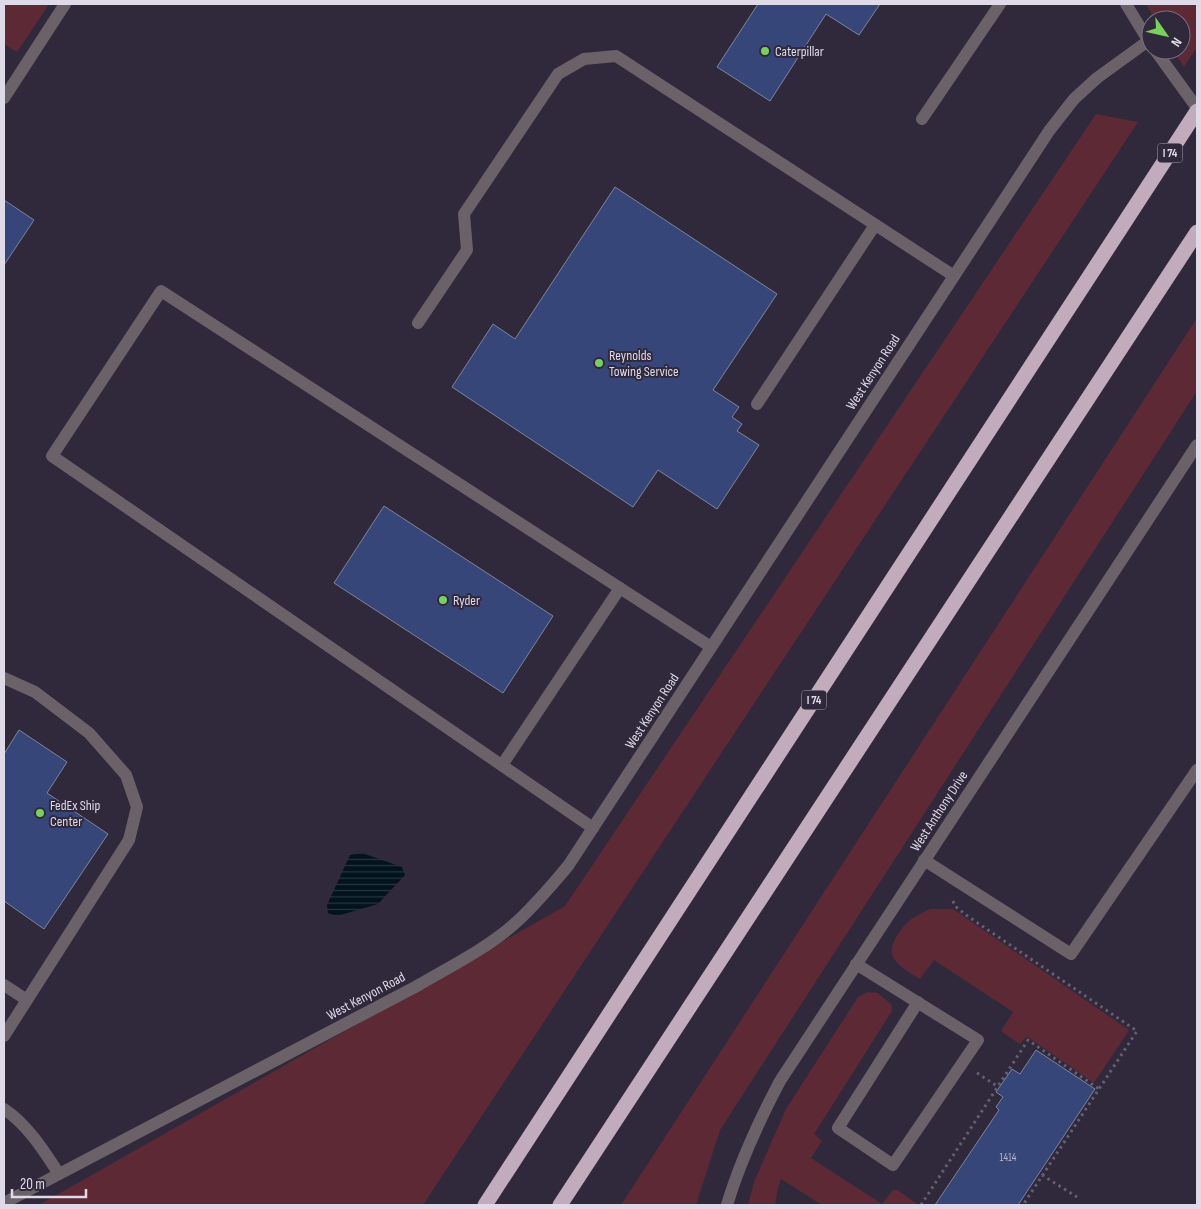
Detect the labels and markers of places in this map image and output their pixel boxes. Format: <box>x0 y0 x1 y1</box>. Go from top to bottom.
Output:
place label: Caterpillar <box>775 43 824 60</box>
marker: Caterpillar <box>759 45 771 57</box>
place label: Reynolds Towing Service <box>609 347 679 380</box>
marker: Reynolds Towing Service <box>593 357 605 369</box>
place label: Ryder <box>453 592 480 609</box>
marker: Ryder <box>437 594 449 606</box>
place label: FedEx Ship Center <box>50 797 100 830</box>
marker: FedEx Ship Center <box>34 807 46 819</box>

